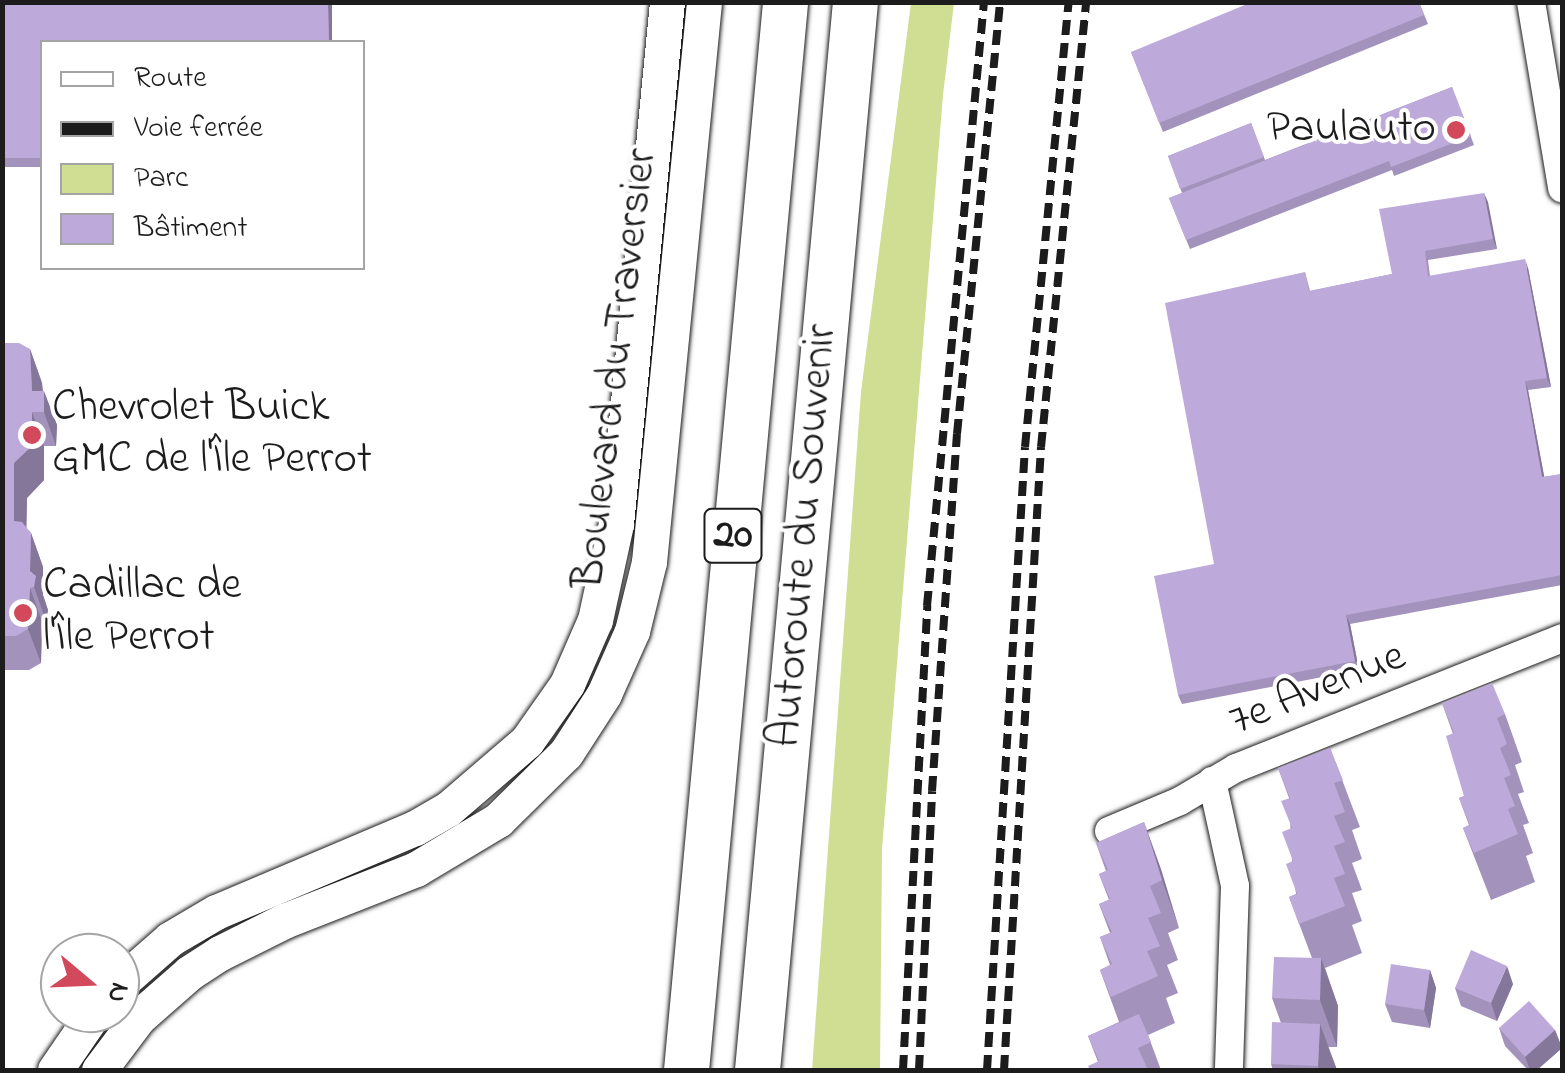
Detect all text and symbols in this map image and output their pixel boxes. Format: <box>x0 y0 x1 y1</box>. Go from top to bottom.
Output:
legend <box>40 40 365 270</box>
text: Route <box>134 57 207 101</box>
place label: Paulauto <box>1267 103 1436 157</box>
text: Voie ferrée <box>134 107 263 151</box>
marker: Paulauto <box>1445 119 1467 141</box>
street label: Boulevard du Traversier <box>563 146 671 592</box>
text: Parc <box>134 157 188 201</box>
text: Bâtiment <box>134 207 247 251</box>
street label: Autoroute du Souvenir <box>760 322 850 750</box>
place label: Chevrolet Buick GMC de l'Île Perrot <box>52 382 372 488</box>
marker: Chevrolet Buick GMC de l'Île Perrot <box>21 424 43 446</box>
road number: 20 <box>703 499 763 573</box>
place label: Cadillac de l'Île Perrot <box>43 560 241 666</box>
marker: Cadillac de l'Île Perrot <box>12 602 34 624</box>
street label: 7e Avenue <box>1222 630 1414 750</box>
north arrow <box>40 933 140 1033</box>
text: N <box>94 977 139 1008</box>

